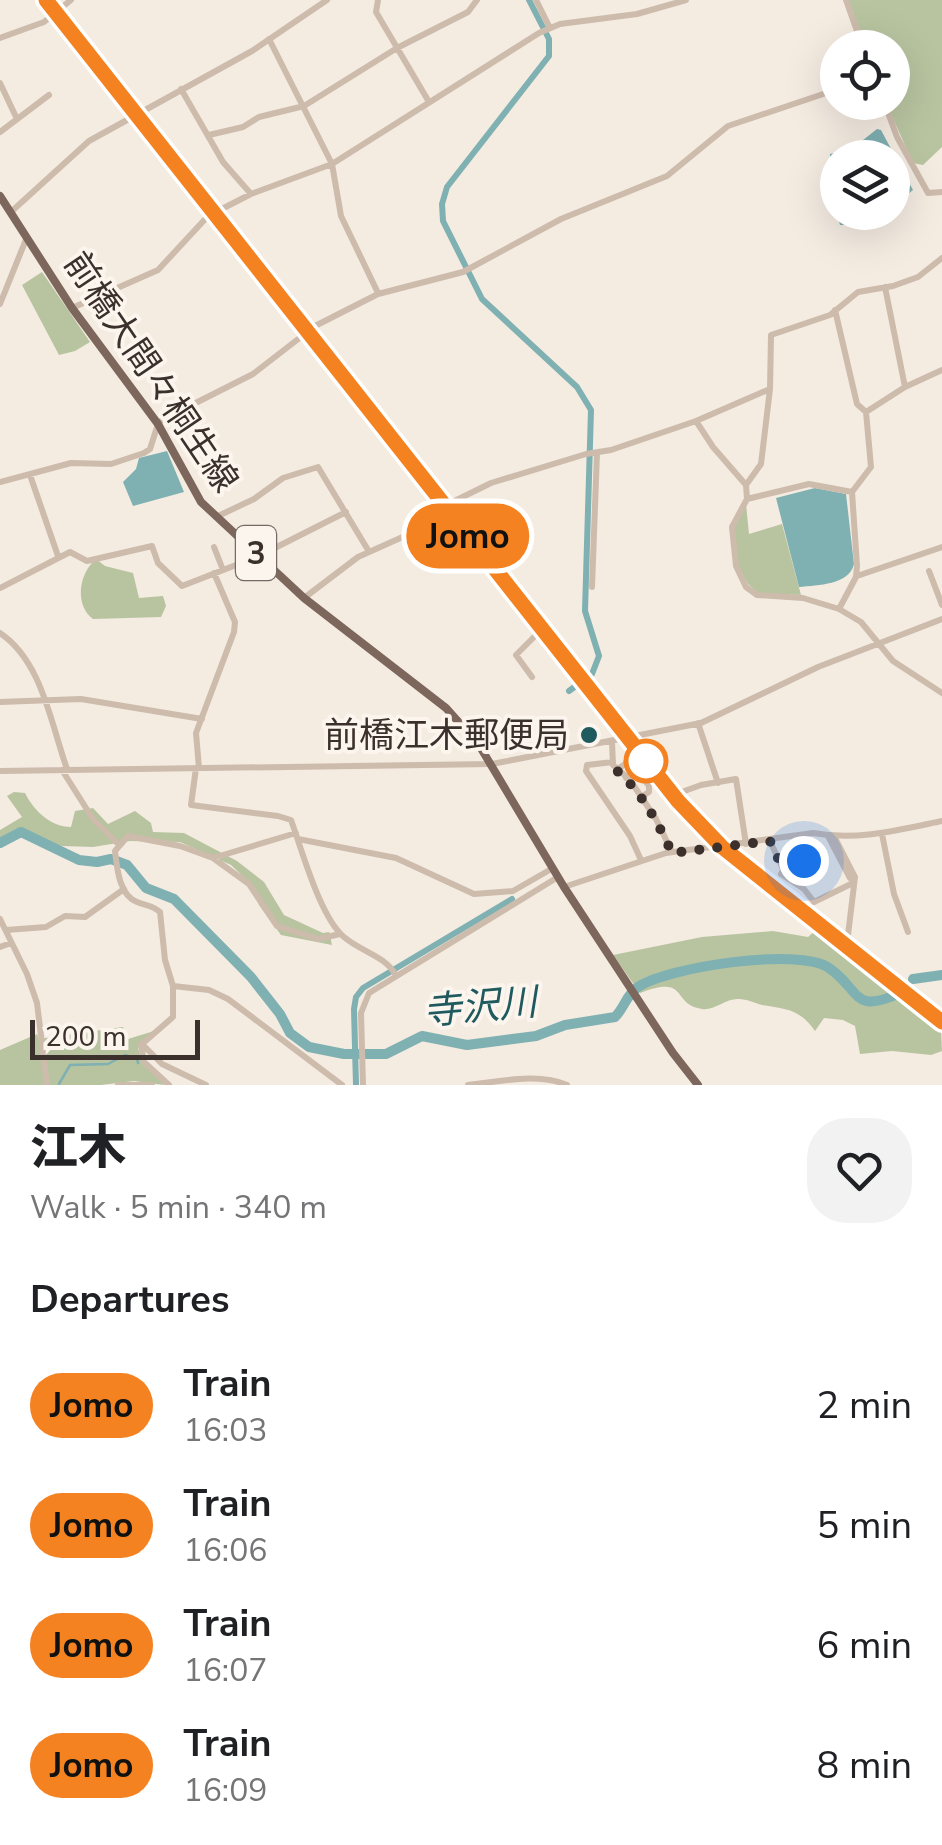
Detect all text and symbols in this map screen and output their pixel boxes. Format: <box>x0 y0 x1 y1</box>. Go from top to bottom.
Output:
map controls <box>820 30 910 230</box>
button: locate <box>820 30 910 120</box>
button: layers <box>820 140 910 230</box>
street label: 前橋大間々桐生線 <box>53 243 249 501</box>
line badge: Jomo <box>398 504 538 568</box>
text: Jomo <box>426 513 510 560</box>
road number: 3 <box>236 526 276 580</box>
place label: 前橋江木郵便局 <box>324 712 569 759</box>
marker: 前橋江木郵便局 <box>578 724 600 746</box>
unlabelled marker <box>625 740 667 782</box>
your location <box>779 836 829 886</box>
water label: 寺沢川 <box>421 976 543 1037</box>
scale bar <box>30 1015 200 1060</box>
text: 200 m <box>45 1018 127 1056</box>
text: 江木 <box>30 1115 126 1181</box>
button: heart <box>807 1118 912 1223</box>
text: Walk · 5 min · 340 m <box>30 1186 327 1229</box>
text: Departures <box>30 1274 229 1325</box>
text: Train <box>183 1358 272 1409</box>
text: 2 min <box>817 1380 912 1431</box>
text: Jomo <box>50 1382 133 1429</box>
text: 16:03 <box>183 1409 268 1452</box>
text: Train <box>183 1478 272 1529</box>
text: 5 min <box>817 1500 912 1551</box>
text: Jomo <box>50 1502 133 1549</box>
text: 16:06 <box>183 1529 268 1572</box>
text: Train <box>183 1598 272 1649</box>
text: 6 min <box>817 1620 912 1671</box>
text: Jomo <box>50 1622 133 1669</box>
text: 16:07 <box>183 1649 268 1692</box>
text: Train <box>183 1718 272 1769</box>
text: 8 min <box>817 1740 912 1791</box>
text: Jomo <box>50 1742 133 1789</box>
text: 16:09 <box>183 1769 268 1812</box>

